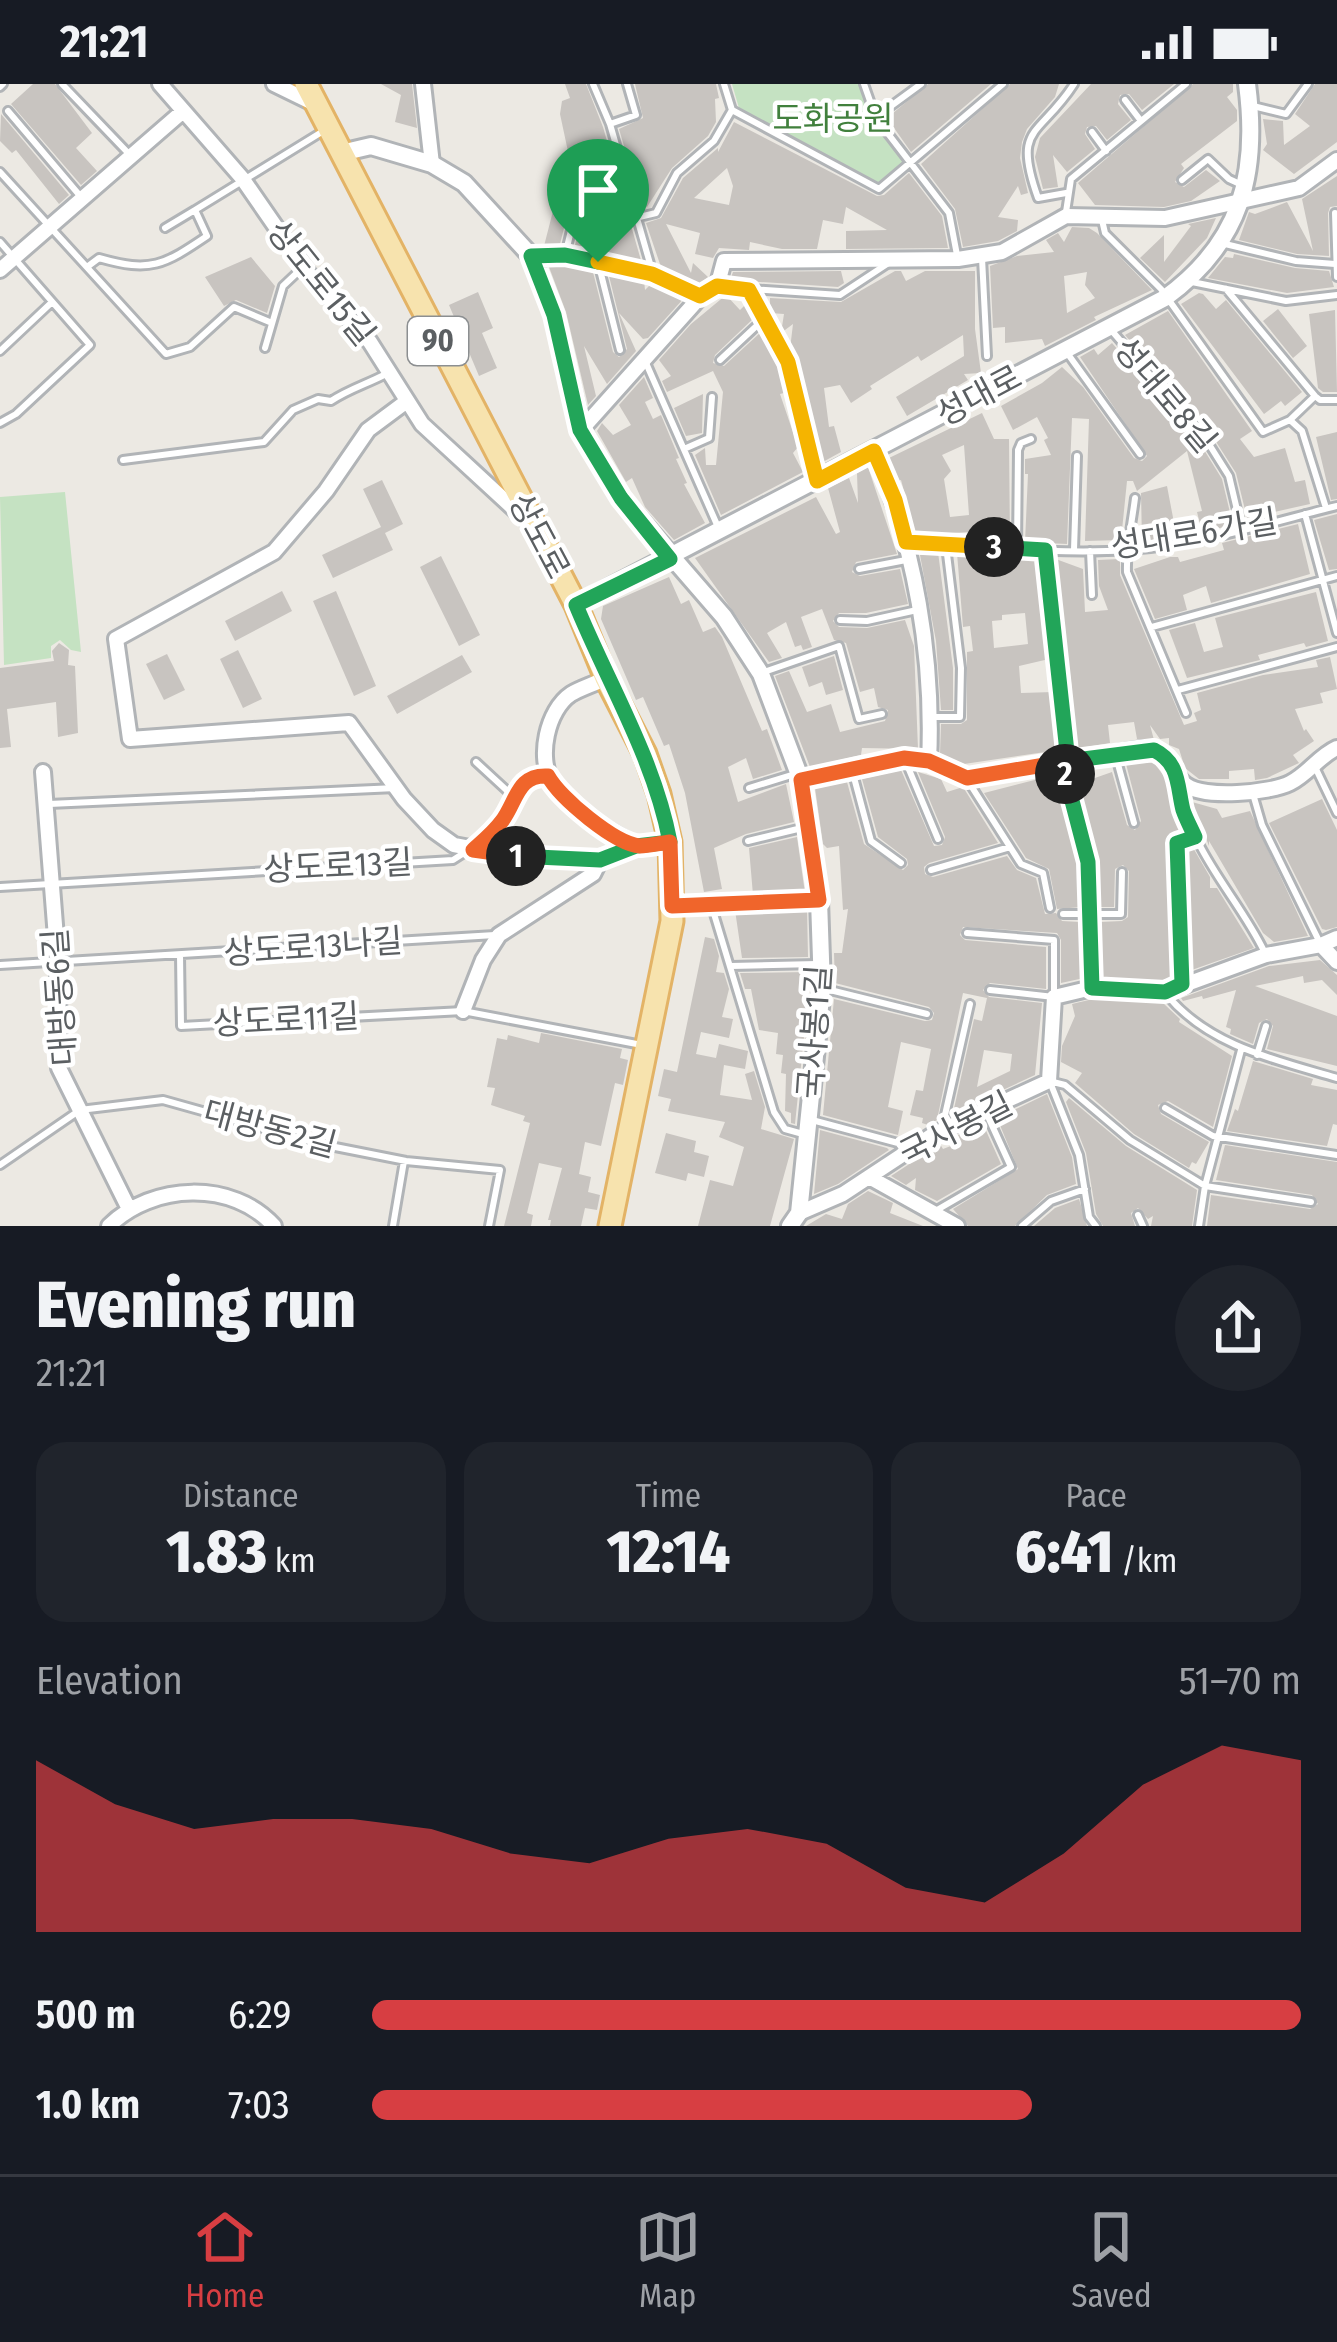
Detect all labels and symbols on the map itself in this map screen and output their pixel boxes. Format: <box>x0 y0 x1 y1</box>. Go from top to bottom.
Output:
park label: 도화공원 <box>772 99 894 139</box>
pin <box>547 139 649 262</box>
street label: 상도로15길 <box>258 212 384 354</box>
road number: 90 <box>408 317 468 365</box>
street label: 성대로8길 <box>1105 329 1225 461</box>
street label: 성대로 <box>929 357 1029 435</box>
street label: 상도로 <box>500 486 578 586</box>
street label: 성대로6가길 <box>1108 501 1280 567</box>
pin: 3 <box>964 517 1024 577</box>
pin: 2 <box>1035 744 1095 804</box>
pin: 1 <box>486 826 546 886</box>
street label: 상도로13길 <box>262 842 414 890</box>
street label: 상도로13나길 <box>222 921 404 973</box>
street label: 대방동6길 <box>35 927 85 1067</box>
street label: 국사봉1길 <box>790 964 840 1100</box>
street label: 상도로11길 <box>212 996 360 1044</box>
street label: 국사봉길 <box>893 1084 1019 1174</box>
street label: 대방동2길 <box>199 1092 341 1166</box>

